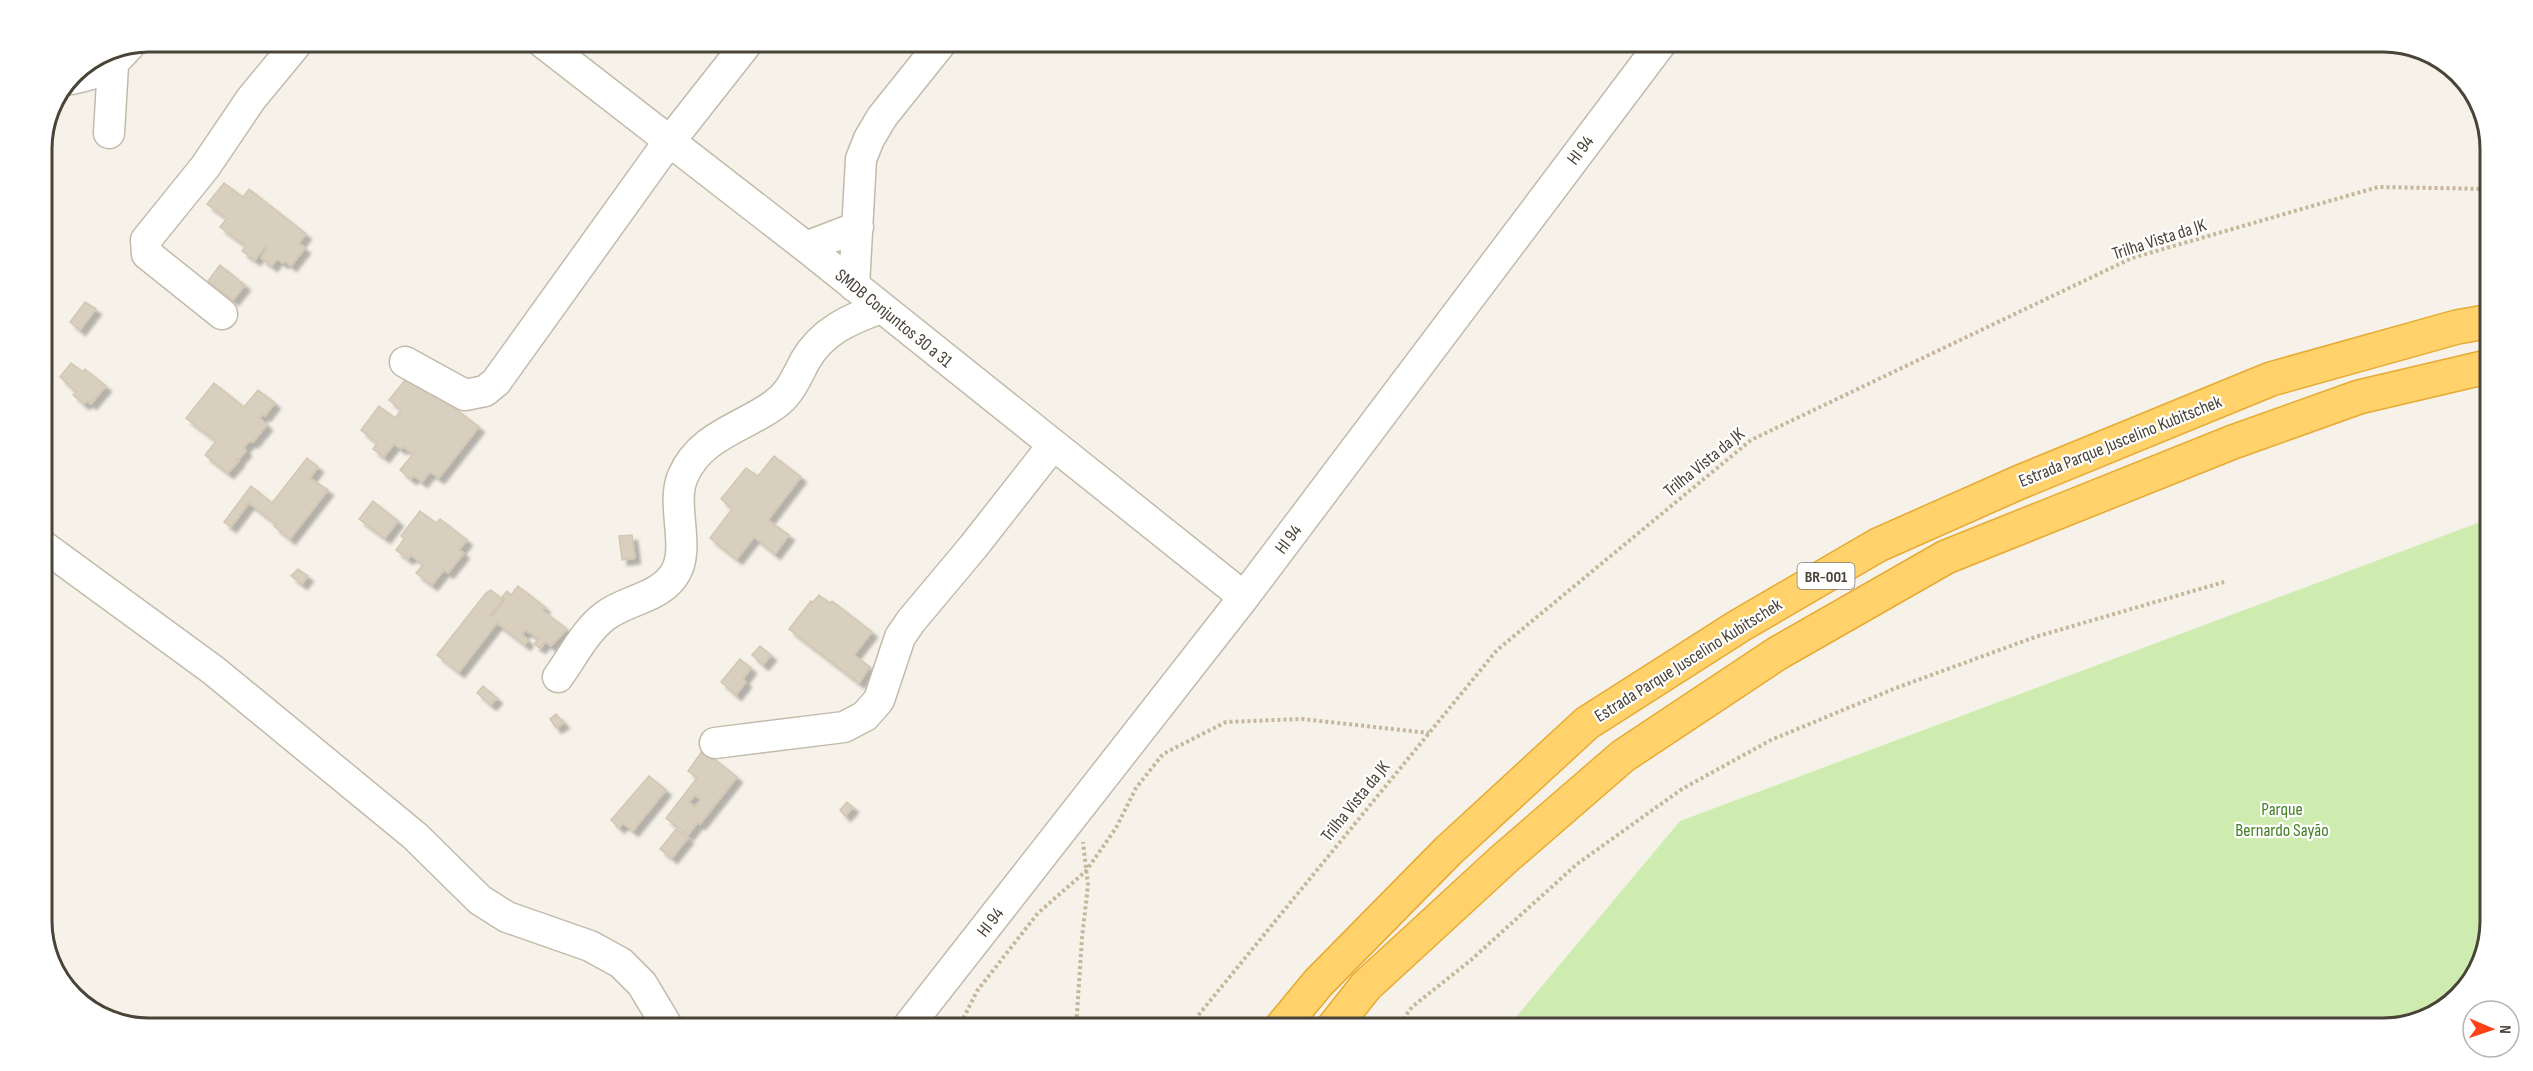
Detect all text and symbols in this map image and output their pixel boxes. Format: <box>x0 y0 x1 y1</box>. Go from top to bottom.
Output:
street label: HI 94 <box>1563 131 1598 169</box>
street label: Trilha Vista da JK <box>2109 214 2210 265</box>
street label: SMDB Conjuntos 30 a 31 <box>831 265 957 373</box>
street label: Estrada Parque Juscelino Kubitschek <box>2016 391 2225 492</box>
street label: Trilha Vista da JK <box>1660 423 1749 501</box>
street label: HI 94 <box>1271 520 1306 558</box>
road number: BR-001 <box>1798 563 1854 589</box>
street label: Estrada Parque Juscelino Kubitschek <box>1591 594 1786 727</box>
street label: Trilha Vista da JK <box>1317 756 1395 846</box>
park label: Parque Bernardo Sayão <box>2235 799 2329 841</box>
street label: HI 94 <box>973 903 1009 941</box>
north arrow <box>2461 999 2521 1059</box>
text: N <box>2495 1025 2514 1034</box>

